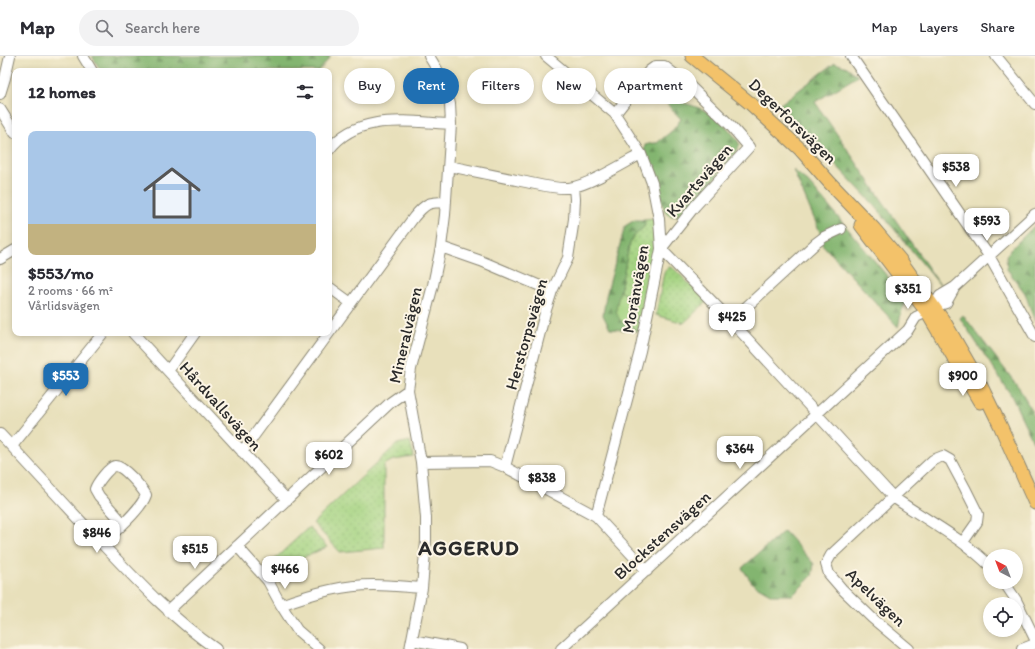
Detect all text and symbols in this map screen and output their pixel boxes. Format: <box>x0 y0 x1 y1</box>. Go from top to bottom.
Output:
search box <box>79 10 359 46</box>
text: Map <box>20 16 55 39</box>
icon: search <box>93 17 115 39</box>
text: Search here <box>125 19 200 37</box>
text: Map <box>872 19 897 36</box>
text: Layers <box>919 19 958 36</box>
text: Share <box>980 19 1015 36</box>
chip: Buy <box>344 68 395 104</box>
chip: Rent <box>403 68 459 104</box>
chip: Filters <box>467 68 534 104</box>
chip: New <box>542 68 596 104</box>
chip: Apartment <box>604 68 697 104</box>
street label: Degerforsvägen <box>745 74 841 168</box>
icon: filters <box>294 81 316 103</box>
text: 12 homes <box>28 82 96 102</box>
street label: Kvartsvägen <box>662 139 737 221</box>
pin: $538 <box>932 154 980 188</box>
icon: home <box>136 157 208 229</box>
text: $538 <box>942 159 970 174</box>
pin: $593 <box>963 208 1011 242</box>
text: $593 <box>973 213 1001 228</box>
street label: Moränvägen <box>617 243 653 335</box>
text: $553/mo <box>28 263 94 283</box>
street label: Herstorpsvägen <box>501 276 552 392</box>
pin: $351 <box>884 276 932 310</box>
text: $351 <box>895 281 921 296</box>
text: 2 rooms · 66 m² <box>28 283 113 298</box>
street label: Mineralvägen <box>384 284 426 385</box>
text: Vårlidsvägen <box>28 298 100 313</box>
pin: $425 <box>708 304 756 338</box>
text: $425 <box>718 309 746 324</box>
street label: Hårdvallsvägen <box>176 357 267 455</box>
pin: $553 <box>42 363 90 397</box>
pin: $900 <box>939 363 987 397</box>
text: $553 <box>52 368 80 383</box>
text: $900 <box>948 368 978 383</box>
pin: $364 <box>716 436 764 470</box>
text: $364 <box>726 441 754 456</box>
pin: $602 <box>305 442 353 476</box>
text: $602 <box>315 447 343 462</box>
pin: $838 <box>518 465 566 499</box>
text: $838 <box>528 470 556 485</box>
street label: Blockstensvägen <box>609 486 715 584</box>
pin: $846 <box>73 520 121 554</box>
text: $846 <box>83 525 111 540</box>
district label: AGGERUD <box>417 535 520 560</box>
pin: $515 <box>171 536 219 570</box>
text: $515 <box>182 541 208 556</box>
north arrow <box>983 549 1023 589</box>
map controls <box>983 549 1023 637</box>
pin: $466 <box>261 556 309 590</box>
text: $466 <box>271 561 299 576</box>
street label: Apelvägen <box>842 564 910 630</box>
button: locate <box>983 597 1023 637</box>

